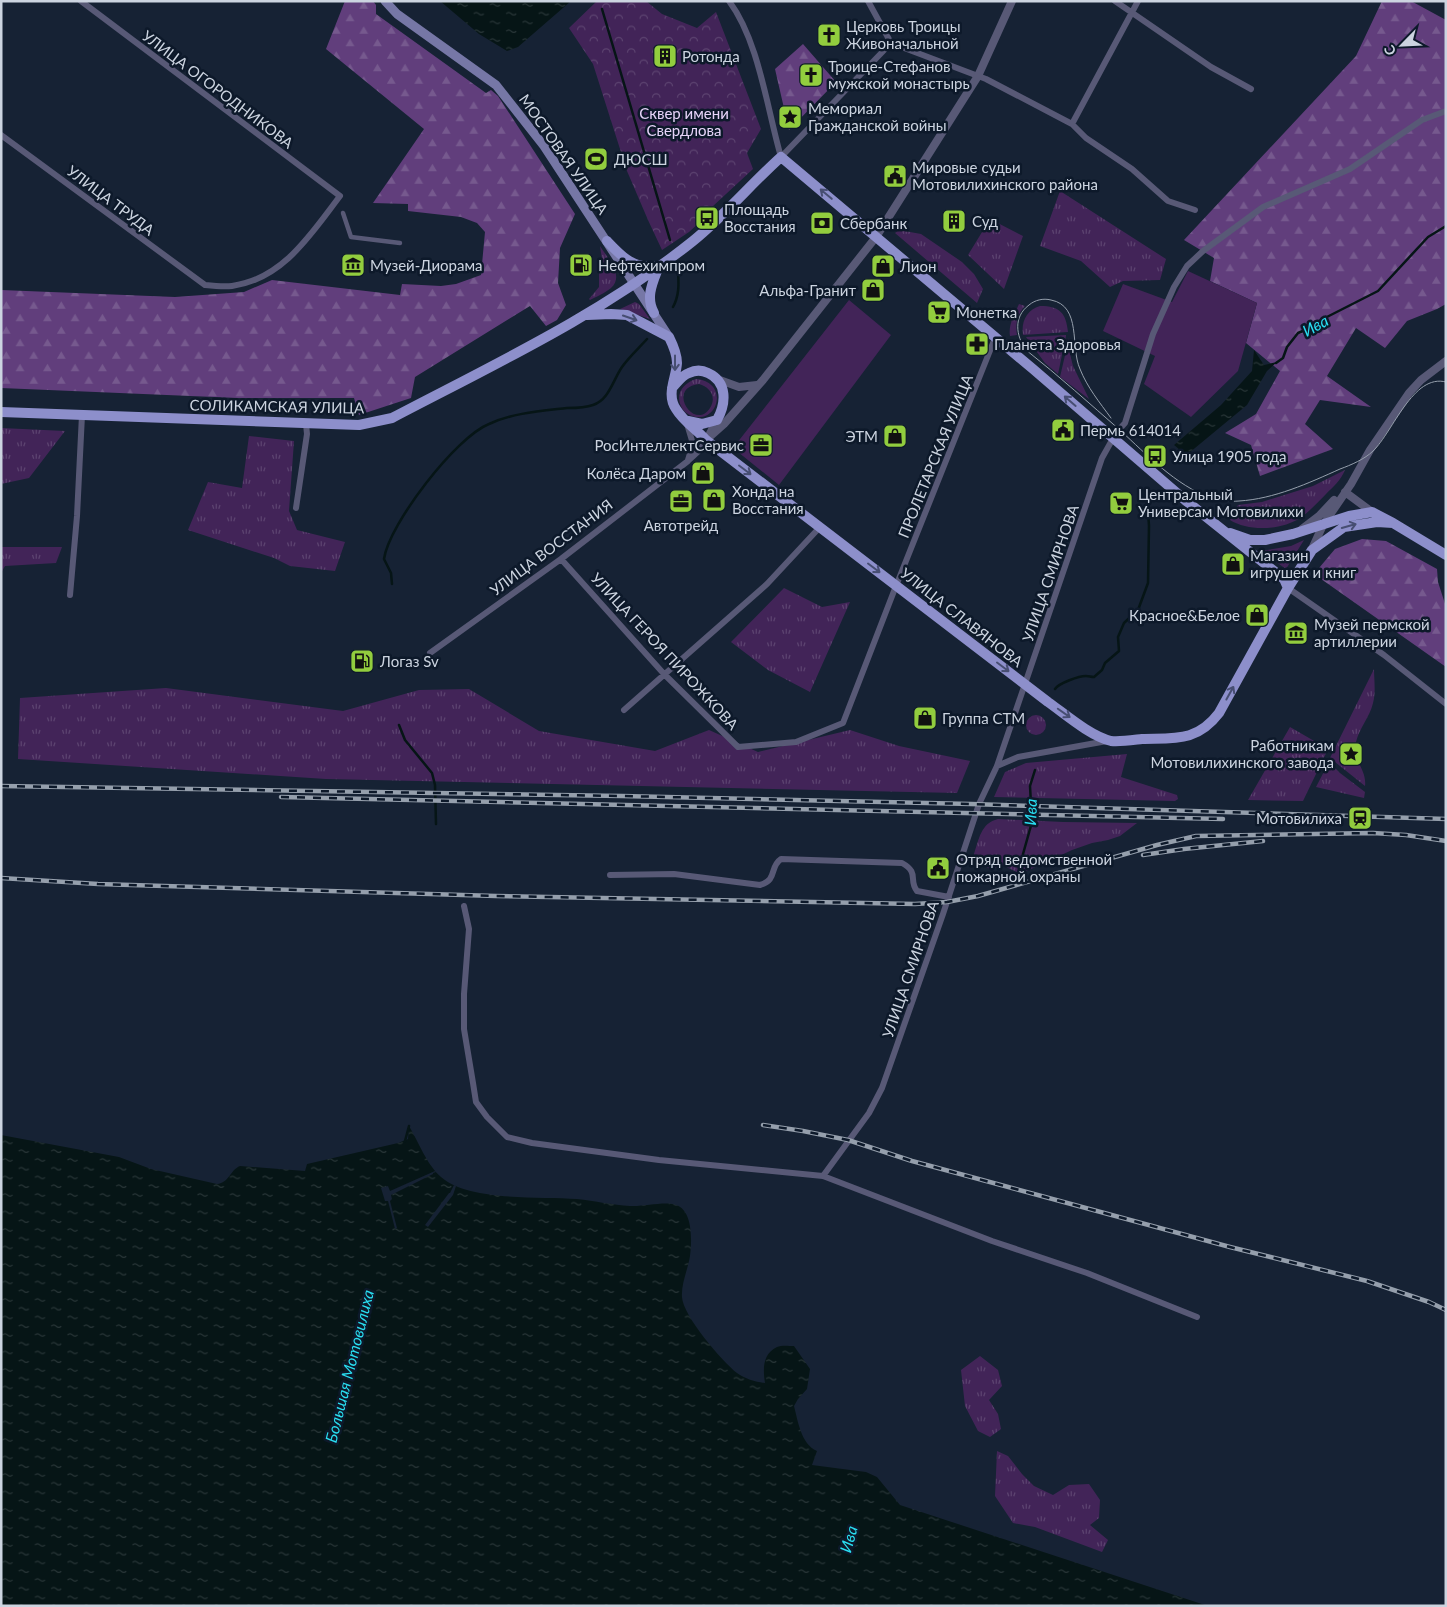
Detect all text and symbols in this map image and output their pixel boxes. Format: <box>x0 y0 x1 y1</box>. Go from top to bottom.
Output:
place label: Церковь Троицы Живоначальной <box>846 17 961 52</box>
north arrow <box>1377 20 1427 70</box>
church icon: Церковь Троицы Живоначальной <box>816 22 842 48</box>
street label: УЛИЦА ОГОРОДНИКОВА <box>139 26 298 152</box>
text: С <box>1380 42 1399 58</box>
building icon: Ротонда <box>652 43 678 69</box>
place label: Ротонда <box>682 47 740 65</box>
place label: Троице-Стефанов мужской монастырь <box>828 57 970 92</box>
church icon: Троице-Стефанов мужской монастырь <box>798 62 824 88</box>
street label: МОСТОВАЯ УЛИЦА <box>516 90 613 218</box>
place label: Мемориал Гражданской войны <box>808 99 947 134</box>
park label: Сквер имени Свердлова <box>639 104 729 139</box>
place icon: Мемориал Гражданской войны <box>777 104 803 130</box>
sports icon: ДЮСШ <box>583 146 609 172</box>
place label: ДЮСШ <box>614 150 668 168</box>
place label: Мировые судьи Мотовилихинского района <box>912 158 1098 193</box>
street label: УЛИЦА ТРУДА <box>64 161 159 239</box>
public building icon: Мировые судьи Мотовилихинского района <box>882 163 908 189</box>
one-way arrow <box>819 189 832 200</box>
place label: Площадь Восстания <box>724 200 796 235</box>
bus stop icon: Площадь Восстания <box>694 205 720 231</box>
building icon: Суд <box>941 208 967 234</box>
bank icon: Сбербанк <box>809 210 835 236</box>
place label: Суд <box>972 212 998 230</box>
place label: Сбербанк <box>840 214 908 232</box>
museum icon: Музей-Диорама <box>340 252 366 278</box>
fuel station icon: Нефтехимпром <box>568 252 594 278</box>
shop icon: Лион <box>870 253 896 279</box>
place label: Музей-Диорама <box>370 256 482 274</box>
place label: Нефтехимпром <box>598 256 705 274</box>
place label: Лион <box>899 257 936 275</box>
shop icon: Альфа-Гранит <box>860 277 886 303</box>
place label: Альфа-Гранит <box>759 281 856 299</box>
supermarket icon: Монетка <box>926 299 952 325</box>
place label: Монетка <box>956 303 1017 321</box>
water label: Ива <box>1299 310 1331 340</box>
one-way arrow <box>622 313 638 323</box>
pharmacy icon: Планета Здоровья <box>964 331 990 357</box>
place label: Планета Здоровья <box>994 335 1121 353</box>
one-way arrow <box>670 354 680 370</box>
street label: ПРОЛЕТАРСКАЯ УЛИЦА <box>894 371 976 540</box>
street label: СОЛИКАМСКАЯ УЛИЦА <box>190 395 365 417</box>
one-way arrow <box>1063 395 1076 407</box>
public building icon: Пермь 614014 <box>1050 417 1076 443</box>
place label: Пермь 614014 <box>1080 421 1181 439</box>
shop icon: ЭТМ <box>882 423 908 449</box>
place label: ЭТМ <box>846 427 878 445</box>
office icon: РосИнтеллектСервис <box>748 432 774 458</box>
place label: РосИнтеллектСервис <box>594 436 744 454</box>
bus stop icon: Улица 1905 года <box>1142 443 1168 469</box>
place label: Улица 1905 года <box>1172 447 1287 465</box>
shop icon: Колёса Даром <box>690 460 716 486</box>
place label: Колёса Даром <box>586 464 686 482</box>
one-way arrow <box>738 465 752 475</box>
place label: Хонда на Восстания <box>732 482 804 517</box>
place label: Центральный Универсам Мотовилихи <box>1138 485 1304 520</box>
shop icon: Хонда на Восстания <box>701 487 727 513</box>
office icon: Автотрейд <box>668 488 694 514</box>
supermarket icon: Центральный Универсам Мотовилихи <box>1108 490 1134 516</box>
street label: УЛИЦА ВОССТАНИЯ <box>486 495 616 599</box>
street label: УЛИЦА СМИРНОВА <box>1018 501 1082 644</box>
place label: Автотрейд <box>644 516 718 534</box>
one-way arrow <box>1341 521 1357 531</box>
place label: Магазин игрушек и книг <box>1250 546 1356 581</box>
shop icon: Магазин игрушек и книг <box>1220 551 1246 577</box>
one-way arrow <box>867 563 881 573</box>
street label: УЛИЦА СЛАВЯНОВА <box>897 564 1027 671</box>
street label: УЛИЦА ГЕРОЯ ПИРОЖКОВА <box>588 569 743 734</box>
shop icon: Красное&Белое <box>1244 602 1270 628</box>
place label: Красное&Белое <box>1129 606 1240 624</box>
place label: Музей пермской артиллерии <box>1314 615 1430 650</box>
museum icon: Музей пермской артиллерии <box>1283 620 1309 646</box>
fuel station icon: Логаз Sv <box>349 648 375 674</box>
place label: Логаз Sv <box>379 652 439 670</box>
one-way arrow <box>996 662 1010 672</box>
one-way arrow <box>1225 686 1235 701</box>
shop icon: Группа СТМ <box>912 705 938 731</box>
one-way arrow <box>1057 708 1071 718</box>
place label: Группа СТМ <box>942 709 1025 727</box>
place label: Работникам Мотовилихинского завода <box>1150 736 1334 771</box>
place icon: Работникам Мотовилихинского завода <box>1338 741 1364 767</box>
water label: Ива <box>1020 798 1040 826</box>
station icon: Мотовилиха <box>1347 805 1373 831</box>
place label: Мотовилиха <box>1256 809 1342 827</box>
place label: Отряд ведомственной пожарной охраны <box>956 850 1112 885</box>
public building icon: Отряд ведомственной пожарной охраны <box>925 855 951 881</box>
street label: УЛИЦА СМИРНОВА <box>878 897 942 1040</box>
water label: Большая Мотовилиха <box>321 1288 377 1444</box>
water label: Ива <box>835 1524 861 1554</box>

